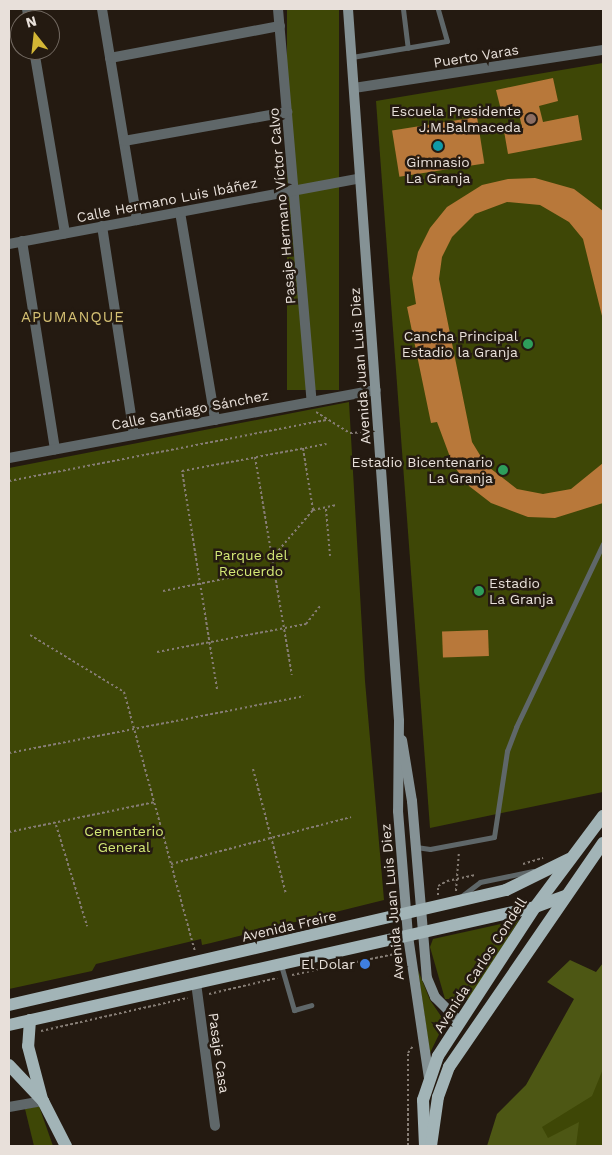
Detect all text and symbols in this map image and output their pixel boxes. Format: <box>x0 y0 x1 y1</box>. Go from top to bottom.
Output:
north arrow <box>10 10 60 60</box>
text: N <box>24 12 38 31</box>
street label: Puerto Varas <box>432 41 520 71</box>
place label: Escuela Presidente J.M.Balmaceda <box>391 103 521 136</box>
street label: Pasaje Hermano Víctor Calvo <box>265 107 299 305</box>
marker: Escuela Presidente J.M.Balmaceda <box>525 113 537 125</box>
marker: Gimnasio La Granja <box>432 140 444 152</box>
place label: Gimnasio La Granja <box>406 154 470 186</box>
street label: Calle Hermano Luis Ibáñez <box>75 174 259 226</box>
street label: Avenida Juan Luis Diez <box>346 287 374 445</box>
district label: APUMANQUE <box>20 309 126 327</box>
place label: Cancha Principal Estadio la Granja <box>401 328 518 361</box>
marker: Cancha Principal Estadio la Granja <box>522 338 534 350</box>
street label: Calle Santiago Sánchez <box>110 386 270 434</box>
place label: Estadio Bicentenario La Granja <box>352 454 493 487</box>
marker: Estadio Bicentenario La Granja <box>497 464 509 476</box>
park label: Parque del Recuerdo <box>214 547 288 580</box>
place label: Estadio La Granja <box>489 575 554 608</box>
marker: Estadio La Granja <box>473 585 485 597</box>
park label: Cementerio General <box>84 823 164 856</box>
street label: Avenida Juan Luis Diez <box>377 823 407 981</box>
street label: Avenida Carlos Condell <box>430 894 530 1036</box>
street label: Avenida Freire <box>240 907 338 945</box>
place label: El Dolar <box>301 956 355 972</box>
marker: El Dolar <box>359 958 371 970</box>
street label: Pasaje Casa <box>205 1012 233 1094</box>

